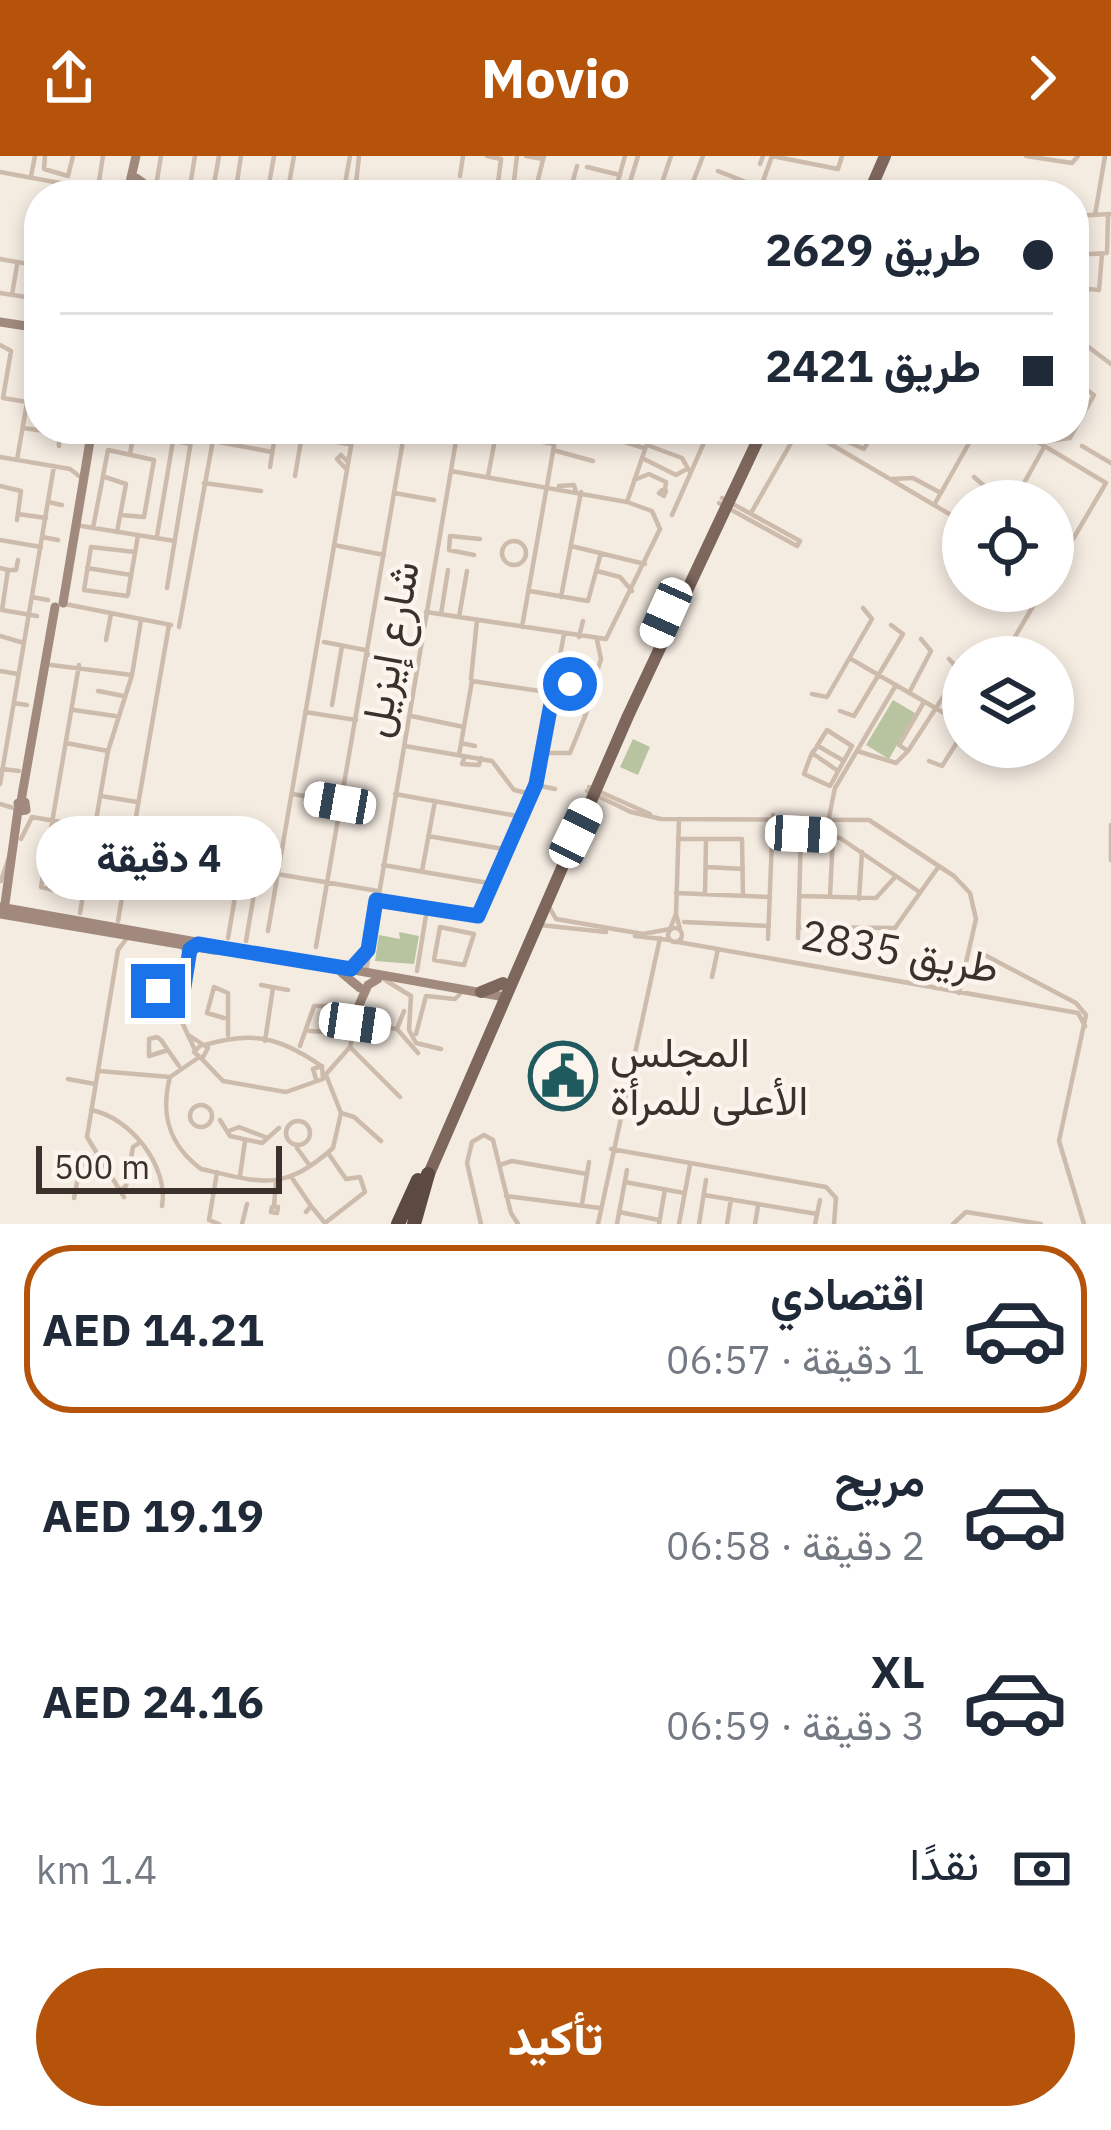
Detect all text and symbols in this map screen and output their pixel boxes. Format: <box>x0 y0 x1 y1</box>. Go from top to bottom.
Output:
text: Movio <box>481 43 630 113</box>
icon: share <box>36 45 102 111</box>
icon: forward <box>1009 45 1075 111</box>
text: طريق 2629 <box>765 220 981 278</box>
text: طريق 2421 <box>765 336 981 394</box>
map controls <box>942 480 1074 768</box>
button: locate <box>942 480 1074 612</box>
street label: شارع إيزيل <box>346 557 433 741</box>
car <box>635 573 697 653</box>
button: layers <box>942 636 1074 768</box>
route start <box>543 657 597 711</box>
car <box>301 779 379 827</box>
car <box>544 793 608 873</box>
car <box>764 814 838 854</box>
callout: 4 دقيقة <box>35 817 281 901</box>
text: 4 دقيقة <box>97 832 221 883</box>
street label: طريق 2835 <box>797 906 1003 995</box>
route end <box>131 964 185 1018</box>
car <box>317 1000 393 1046</box>
place label: المجلس الأعلى للمرأة <box>610 1024 808 1127</box>
public building icon: المجلس الأعلى للمرأة <box>528 1041 598 1111</box>
scale bar <box>36 1140 282 1193</box>
text: 500 m <box>54 1145 150 1188</box>
text: اقتصادي <box>770 1264 925 1322</box>
icon: car <box>961 1275 1069 1383</box>
text: AED 14.21 <box>42 1300 264 1358</box>
text: 1 دقيقة · 06:57 <box>666 1334 925 1385</box>
text: مريح <box>834 1450 925 1508</box>
icon: car <box>961 1461 1069 1569</box>
text: AED 19.19 <box>42 1486 264 1544</box>
text: 2 دقيقة · 06:58 <box>666 1520 925 1571</box>
text: XL <box>871 1642 925 1700</box>
icon: car <box>961 1647 1069 1755</box>
text: AED 24.16 <box>42 1672 264 1730</box>
text: 3 دقيقة · 06:59 <box>666 1700 925 1751</box>
text: نقدًا <box>909 1834 979 1892</box>
icon: cash <box>1009 1836 1075 1902</box>
text: 1.4 km <box>36 1844 157 1895</box>
button: تأكيد <box>36 1968 1075 2106</box>

